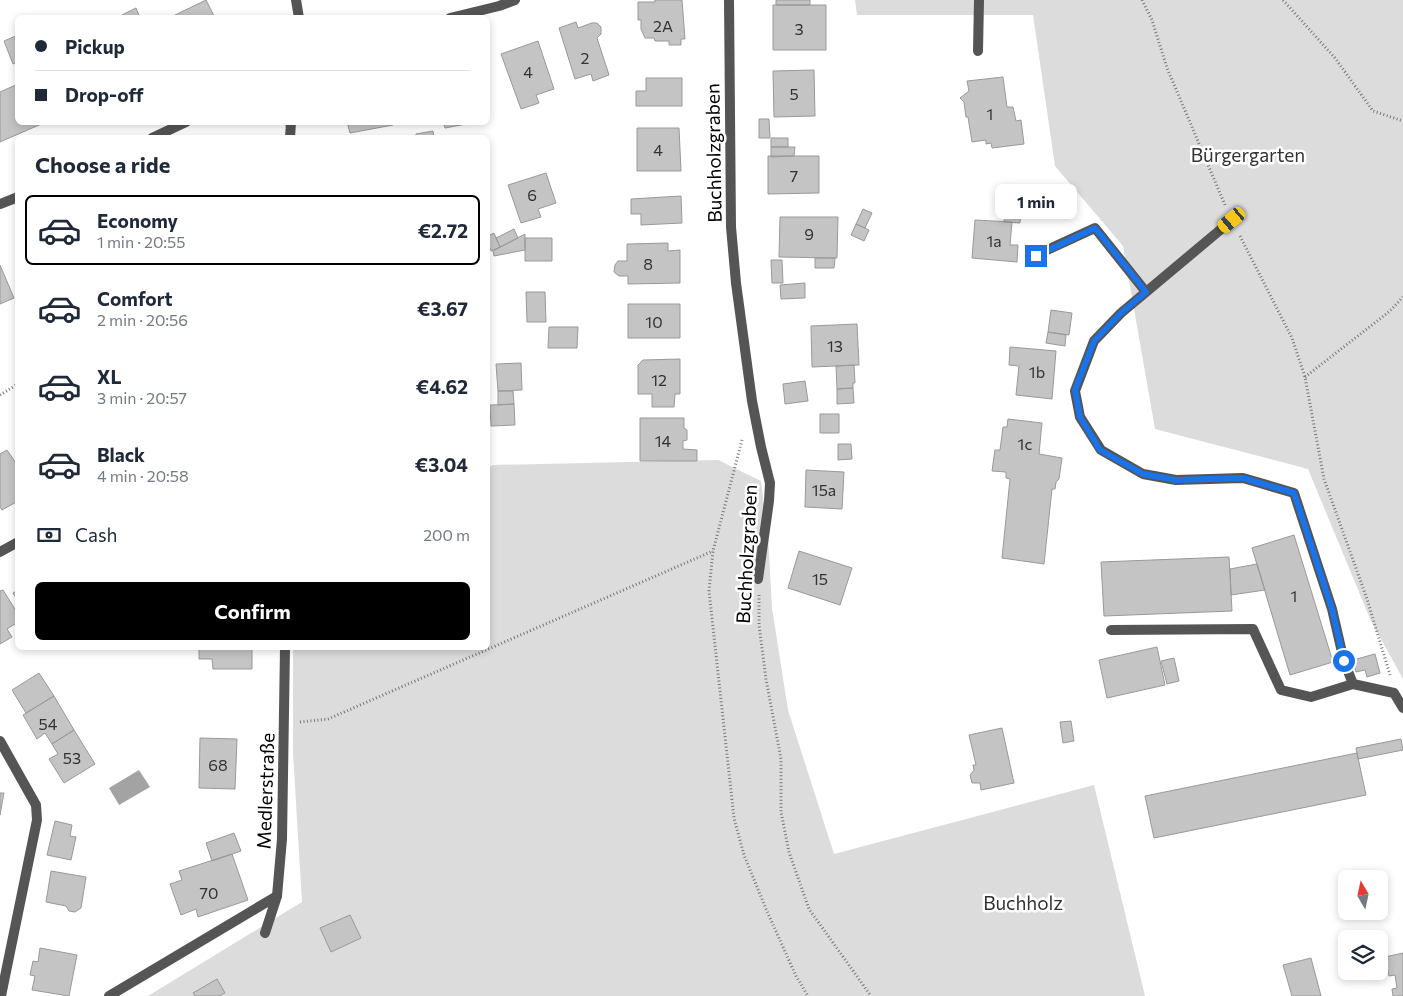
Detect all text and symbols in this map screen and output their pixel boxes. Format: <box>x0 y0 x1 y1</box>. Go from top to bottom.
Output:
house number: 2A <box>653 16 673 35</box>
house number: 3 <box>794 19 804 38</box>
text: Pickup <box>65 35 125 58</box>
house number: 2 <box>581 48 590 67</box>
house number: 4 <box>523 62 533 81</box>
text: Drop-off <box>65 83 144 106</box>
street label: Buchholzgraben <box>700 83 726 223</box>
house number: 5 <box>789 84 799 103</box>
house number: 1 <box>987 104 993 123</box>
house number: 4 <box>653 140 663 159</box>
park label: Bürgergarten <box>1191 143 1305 166</box>
text: Choose a ride <box>35 151 170 178</box>
house number: 7 <box>790 166 798 185</box>
callout: 1 min <box>995 184 1077 218</box>
house number: 6 <box>527 185 537 204</box>
text: 1 min <box>1017 192 1055 211</box>
car <box>1215 205 1248 235</box>
icon: car <box>37 208 82 253</box>
text: Economy <box>97 209 178 232</box>
text: €2.72 <box>418 219 468 242</box>
house number: 9 <box>804 224 814 243</box>
house number: 1a <box>986 231 1002 250</box>
text: 1 min · 20:55 <box>97 232 185 251</box>
route end <box>1025 245 1047 267</box>
house number: 8 <box>643 254 653 273</box>
icon: car <box>37 286 82 331</box>
text: Comfort <box>97 287 173 310</box>
text: €3.67 <box>417 297 468 320</box>
text: 2 min · 20:56 <box>97 310 188 329</box>
house number: 10 <box>645 312 663 331</box>
house number: 13 <box>827 336 843 355</box>
house number: 1b <box>1029 362 1045 381</box>
icon: car <box>37 364 82 409</box>
text: XL <box>97 365 122 388</box>
house number: 12 <box>651 370 667 389</box>
text: €4.62 <box>416 375 468 398</box>
text: 3 min · 20:57 <box>97 388 187 407</box>
house number: 14 <box>655 431 672 450</box>
house number: 1c <box>1018 434 1032 453</box>
icon: car <box>37 442 82 487</box>
text: Black <box>97 443 145 466</box>
text: €3.04 <box>415 453 468 476</box>
text: 4 min · 20:58 <box>97 466 189 485</box>
house number: 15a <box>812 480 836 499</box>
street label: Buchholzgraben <box>731 484 761 624</box>
icon: cash <box>35 521 63 549</box>
text: Cash <box>75 523 117 546</box>
text: 200 m <box>423 525 470 544</box>
house number: 15 <box>812 569 828 588</box>
button: Confirm <box>35 582 470 640</box>
house number: 1 <box>1291 586 1297 605</box>
route start <box>1333 650 1355 672</box>
house number: 54 <box>39 714 58 733</box>
street label: Medlerstraße <box>251 732 279 850</box>
house number: 53 <box>63 748 81 767</box>
house number: 68 <box>208 755 228 774</box>
north arrow <box>1338 870 1388 920</box>
map controls <box>1338 870 1388 980</box>
house number: 70 <box>200 883 218 902</box>
park label: Buchholz <box>983 891 1063 914</box>
button: layers <box>1338 930 1388 980</box>

